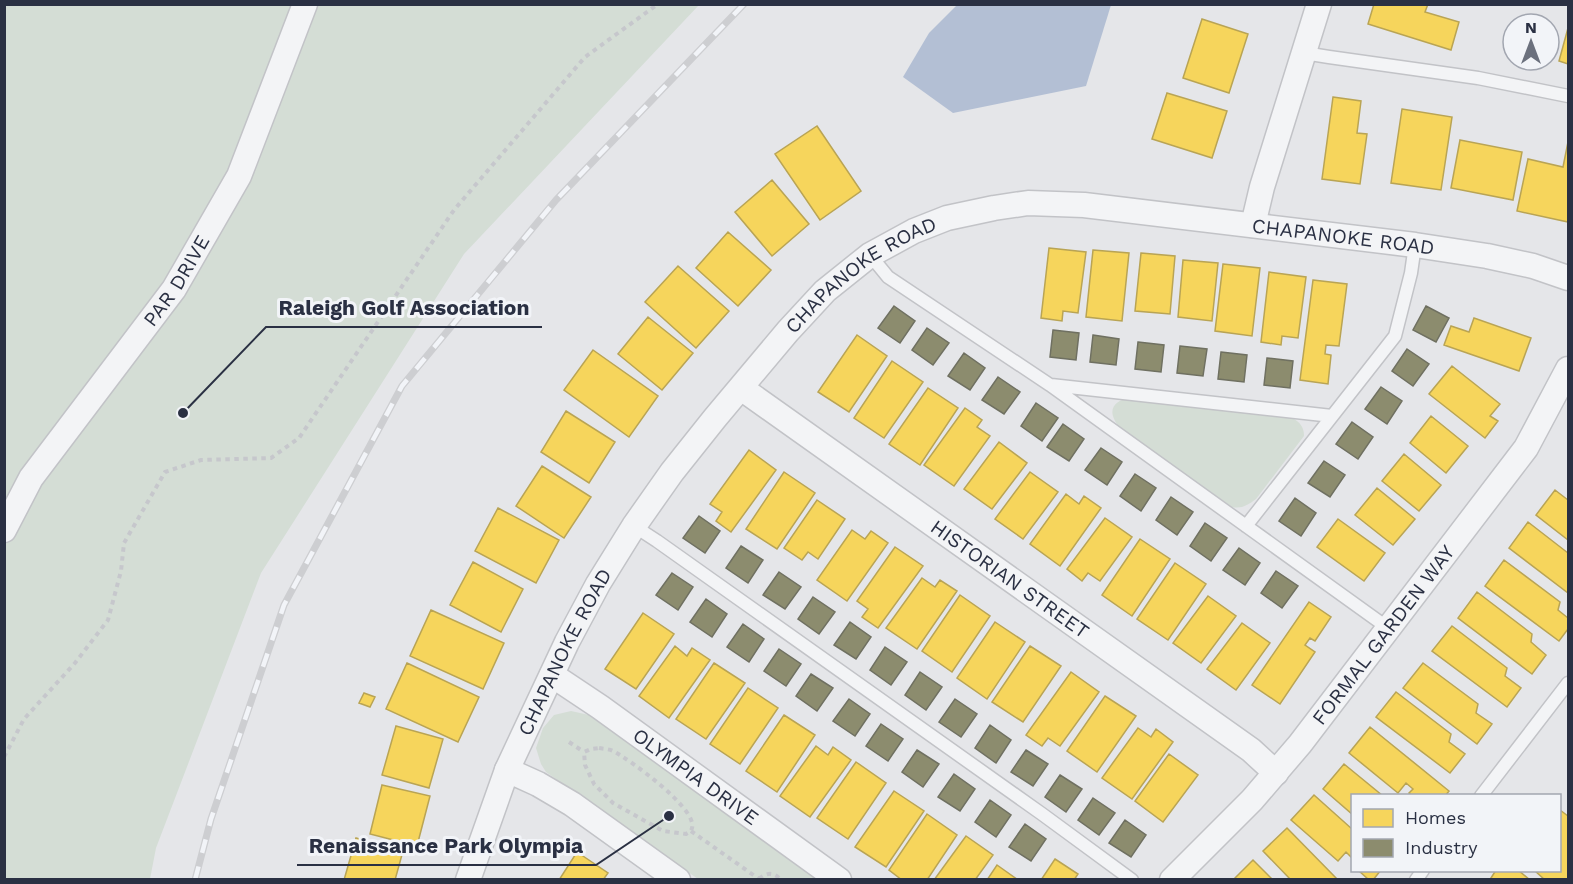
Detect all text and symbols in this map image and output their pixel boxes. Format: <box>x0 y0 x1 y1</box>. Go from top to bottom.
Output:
north arrow <box>1501 12 1561 72</box>
text: N <box>1525 18 1537 37</box>
street label: CHAPANOKE ROAD <box>780 211 940 338</box>
street label: CHAPANOKE ROAD <box>1251 213 1436 260</box>
street label: PAR DRIVE <box>138 231 215 331</box>
callout: Raleigh Golf Association <box>266 288 542 327</box>
text: Raleigh Golf Association <box>279 295 529 320</box>
street label: HISTORIAN STREET <box>926 515 1094 643</box>
street label: FORMAL GARDEN WAY <box>1307 540 1460 730</box>
street label: CHAPANOKE ROAD <box>513 564 617 739</box>
street label: OLYMPIA DRIVE <box>628 723 763 830</box>
legend <box>1351 794 1561 872</box>
text: Homes <box>1405 807 1466 828</box>
callout: Renaissance Park Olympia <box>297 826 596 865</box>
text: Renaissance Park Olympia <box>309 833 584 858</box>
text: Industry <box>1405 837 1478 858</box>

